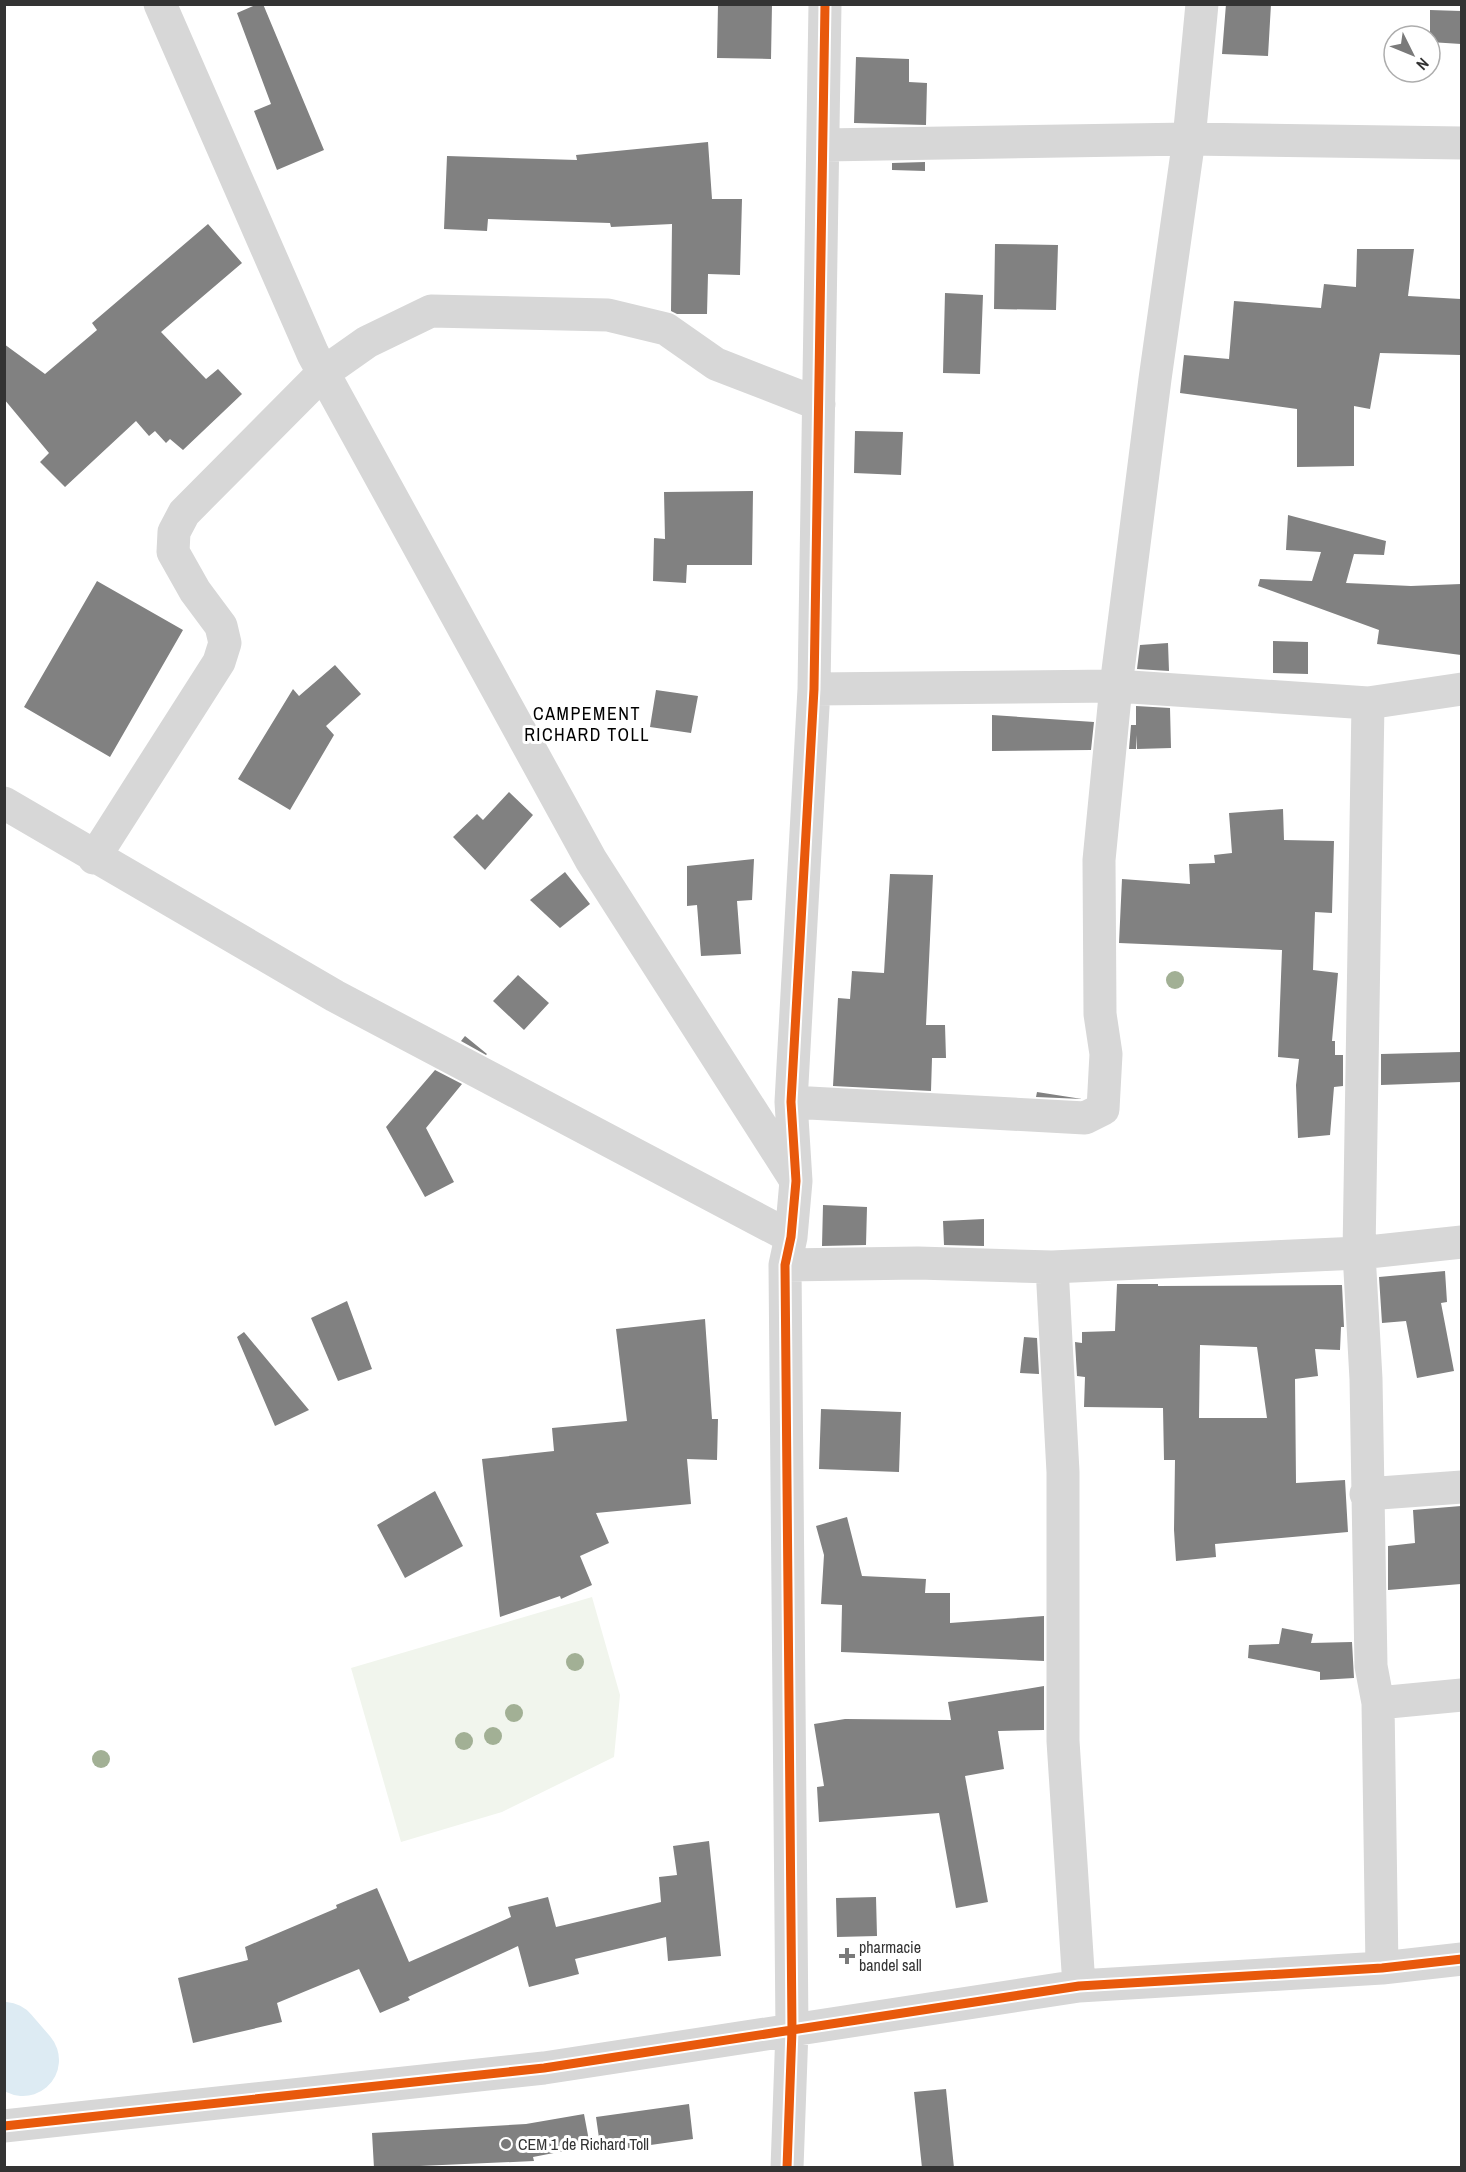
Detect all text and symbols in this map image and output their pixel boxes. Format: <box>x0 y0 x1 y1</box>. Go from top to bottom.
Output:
north arrow <box>1382 24 1442 84</box>
text: N <box>1412 53 1434 75</box>
district label: CAMPEMENT RICHARD TOLL <box>524 701 650 747</box>
place label: pharmacie bandel sall <box>859 1936 922 1976</box>
marker: pharmacie bandel sall <box>840 1949 854 1963</box>
place label: CEM 1 de Richard Toll <box>518 2133 649 2155</box>
marker: CEM 1 de Richard Toll <box>499 2137 513 2151</box>

